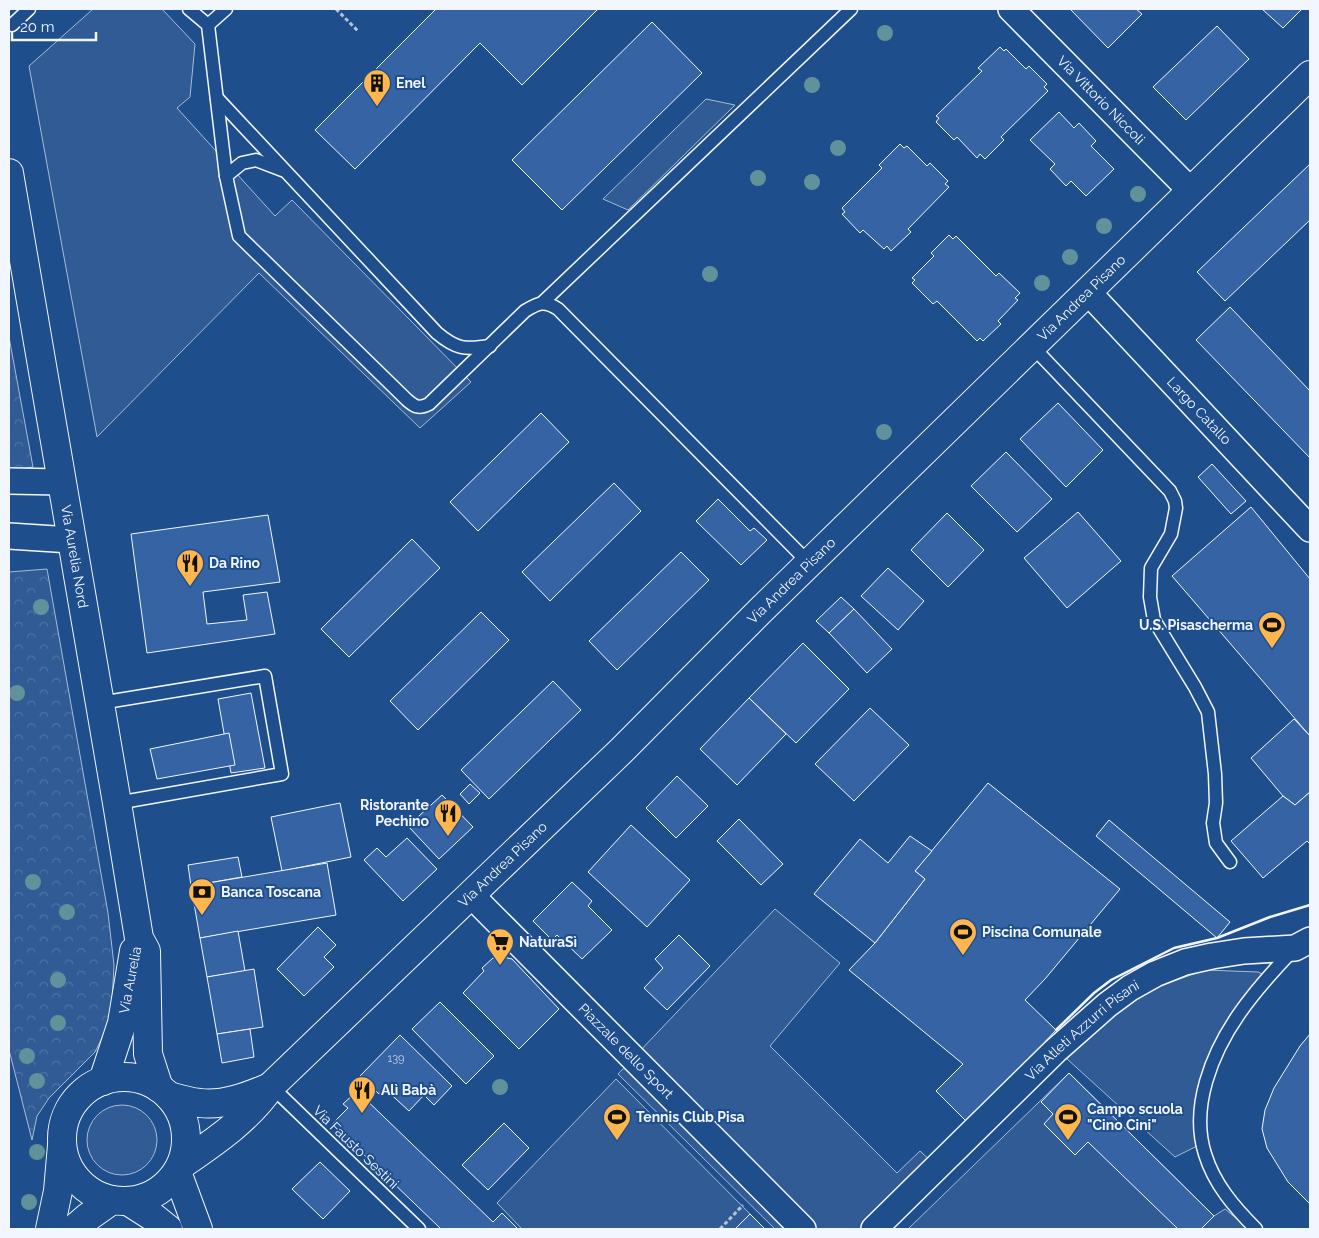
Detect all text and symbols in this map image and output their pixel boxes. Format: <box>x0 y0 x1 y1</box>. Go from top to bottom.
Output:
scale bar <box>12 10 96 42</box>
text: 20 m <box>20 18 55 36</box>
street label: Via Vittorio Niccoli <box>1054 53 1148 148</box>
building icon: Enel <box>362 68 392 107</box>
place label: Enel <box>396 75 426 91</box>
street label: Via Andrea Pisano <box>1034 251 1129 344</box>
street label: Largo Catallo <box>1164 374 1235 448</box>
street label: Via Aurelia Nord <box>58 504 91 609</box>
street label: Via Andrea Pisano <box>744 534 839 627</box>
restaurant icon: Da Rino <box>175 548 205 587</box>
place label: Da Rino <box>209 555 261 571</box>
sports icon: U.S. Pisascherma <box>1257 610 1287 649</box>
place label: U.S. Pisascherma <box>1139 617 1253 633</box>
place label: Ristorante Pechino <box>360 797 430 829</box>
restaurant icon: Ristorante Pechino <box>433 798 463 837</box>
street label: Via Andrea Pisano <box>455 818 550 910</box>
bank icon: Banca Toscana <box>187 877 217 916</box>
place label: Banca Toscana <box>221 884 321 900</box>
sports icon: Piscina Comunale <box>948 917 978 956</box>
place label: Piscina Comunale <box>982 924 1102 940</box>
supermarket icon: NaturaSì <box>485 927 515 966</box>
place label: NaturaSì <box>519 934 577 950</box>
street label: Via Aurelia <box>116 945 144 1015</box>
street label: Via Atleti Azzurri Pisani <box>1022 977 1142 1084</box>
street label: Piazzale dello Sport <box>575 1000 677 1102</box>
house number: 139 <box>387 1052 405 1065</box>
restaurant icon: Alì Babà <box>347 1075 377 1114</box>
place label: Alì Babà <box>381 1082 436 1098</box>
place label: Campo scuola "Cino Cini" <box>1087 1101 1183 1133</box>
street label: Via Fausto Sestini <box>310 1102 402 1192</box>
sports icon: Tennis Club Pisa <box>602 1102 632 1141</box>
sports icon: Campo scuola "Cino Cini" <box>1053 1102 1083 1141</box>
place label: Tennis Club Pisa <box>636 1109 745 1125</box>

